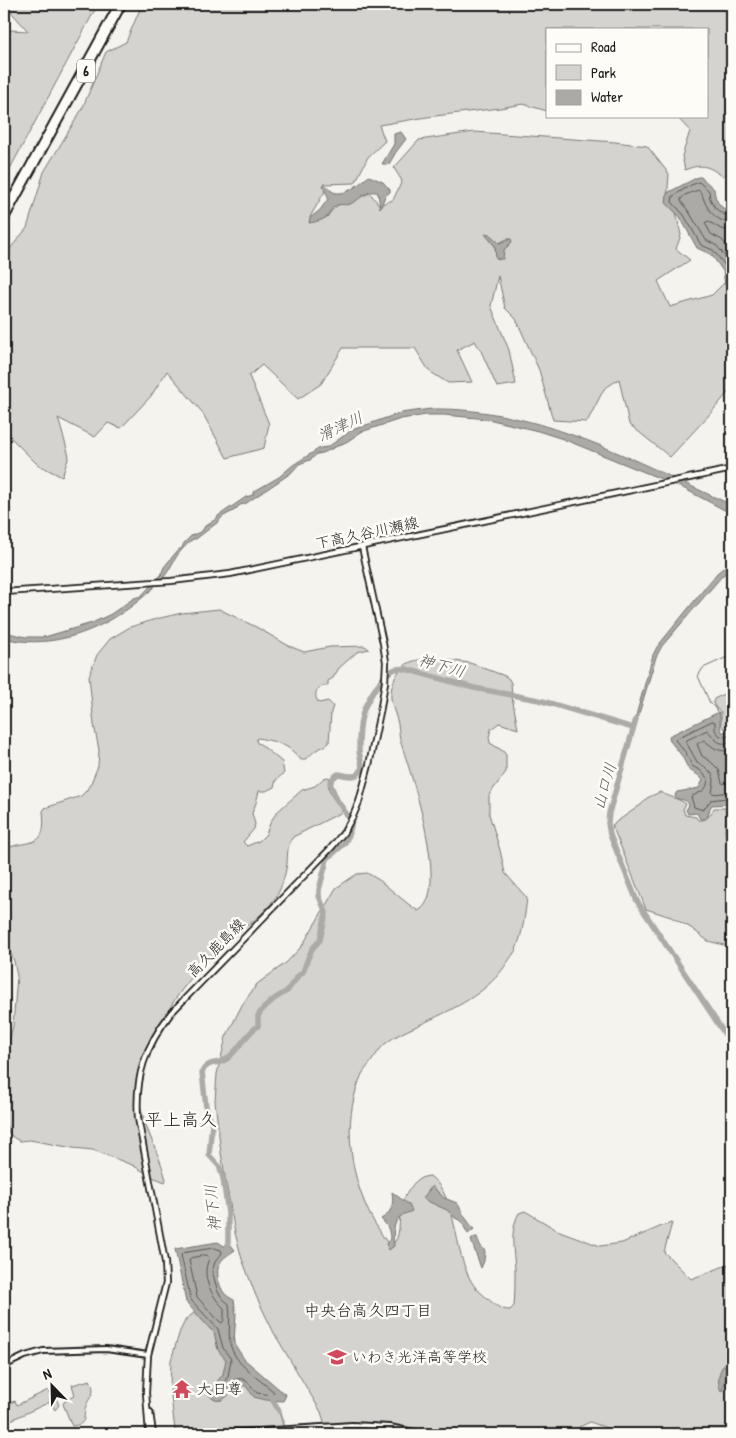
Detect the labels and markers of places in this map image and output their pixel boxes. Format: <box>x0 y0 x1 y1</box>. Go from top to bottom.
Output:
school or university icon: いわき光洋高等学校 <box>326 1346 348 1368</box>
place label: いわき光洋高等学校 <box>352 1346 487 1367</box>
temple icon: 大日尊 <box>171 1378 193 1400</box>
place label: 大日尊 <box>197 1378 242 1399</box>

